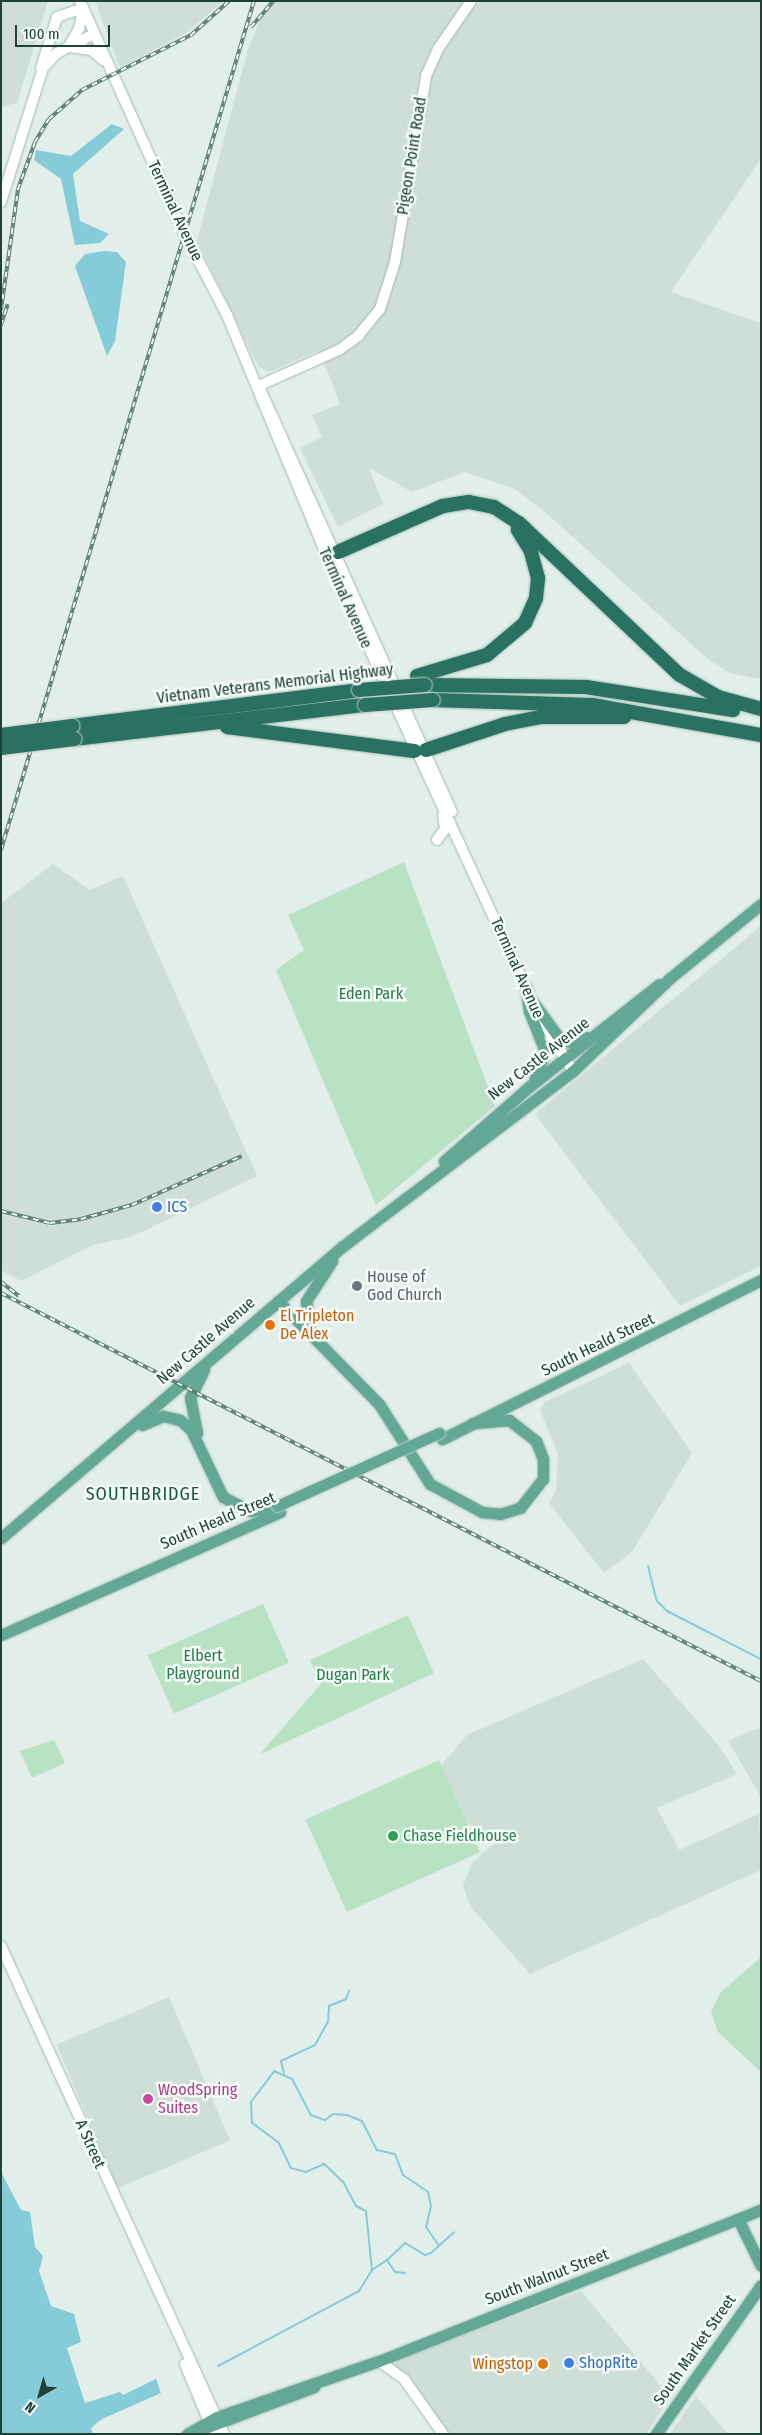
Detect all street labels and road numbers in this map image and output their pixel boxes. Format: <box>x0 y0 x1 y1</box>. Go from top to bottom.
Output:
street label: Pigeon Point Road <box>393 96 431 216</box>
street label: Terminal Avenue <box>143 158 207 264</box>
street label: Terminal Avenue <box>314 545 376 651</box>
street label: Vietnam Veterans Memorial Highway <box>156 660 394 708</box>
street label: Terminal Avenue <box>486 915 548 1021</box>
street label: New Castle Avenue <box>484 1013 594 1105</box>
street label: New Castle Avenue <box>153 1293 259 1389</box>
street label: South Heald Street <box>538 1309 658 1381</box>
street label: South Heald Street <box>158 1488 278 1554</box>
street label: A Street <box>71 2117 109 2171</box>
street label: South Walnut Street <box>483 2245 611 2309</box>
street label: South Market Street <box>650 2291 740 2409</box>

